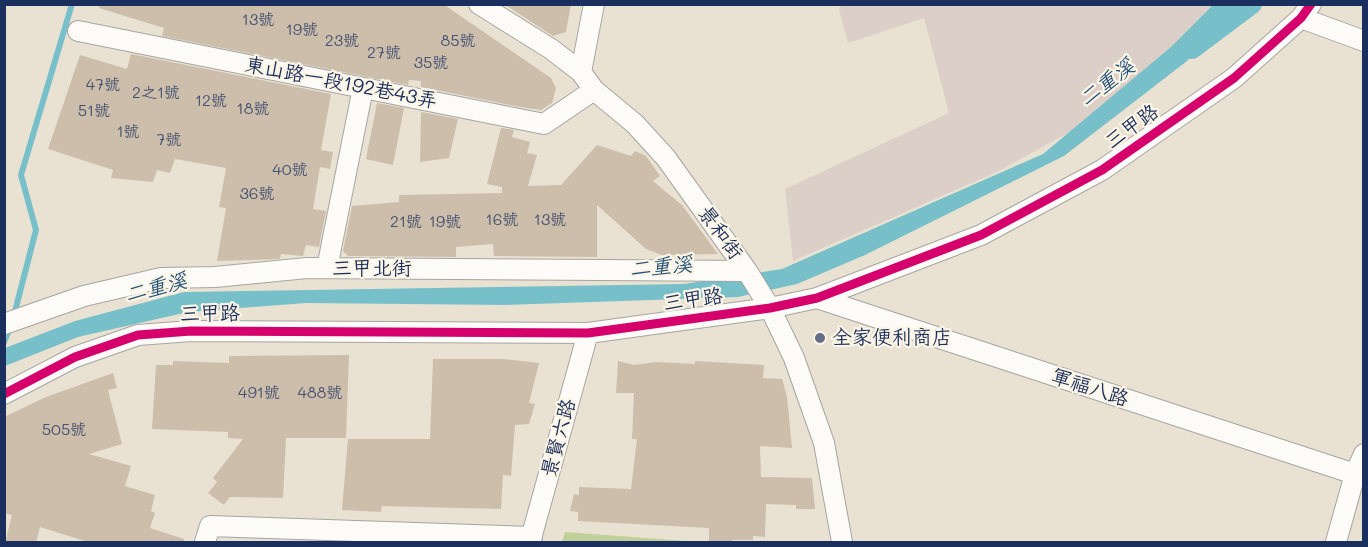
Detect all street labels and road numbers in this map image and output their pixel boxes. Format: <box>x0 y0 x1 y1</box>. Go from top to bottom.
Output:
street label: 東山路一段192巷43弄 <box>243 53 439 113</box>
street label: 三甲路 <box>1101 100 1163 154</box>
street label: 景和街 <box>693 202 747 264</box>
street label: 三甲北街 <box>332 257 412 281</box>
street label: 三甲路 <box>662 284 724 316</box>
street label: 三甲路 <box>180 301 240 327</box>
street label: 軍福八路 <box>1048 364 1132 412</box>
street label: 景賢六路 <box>537 396 581 480</box>

